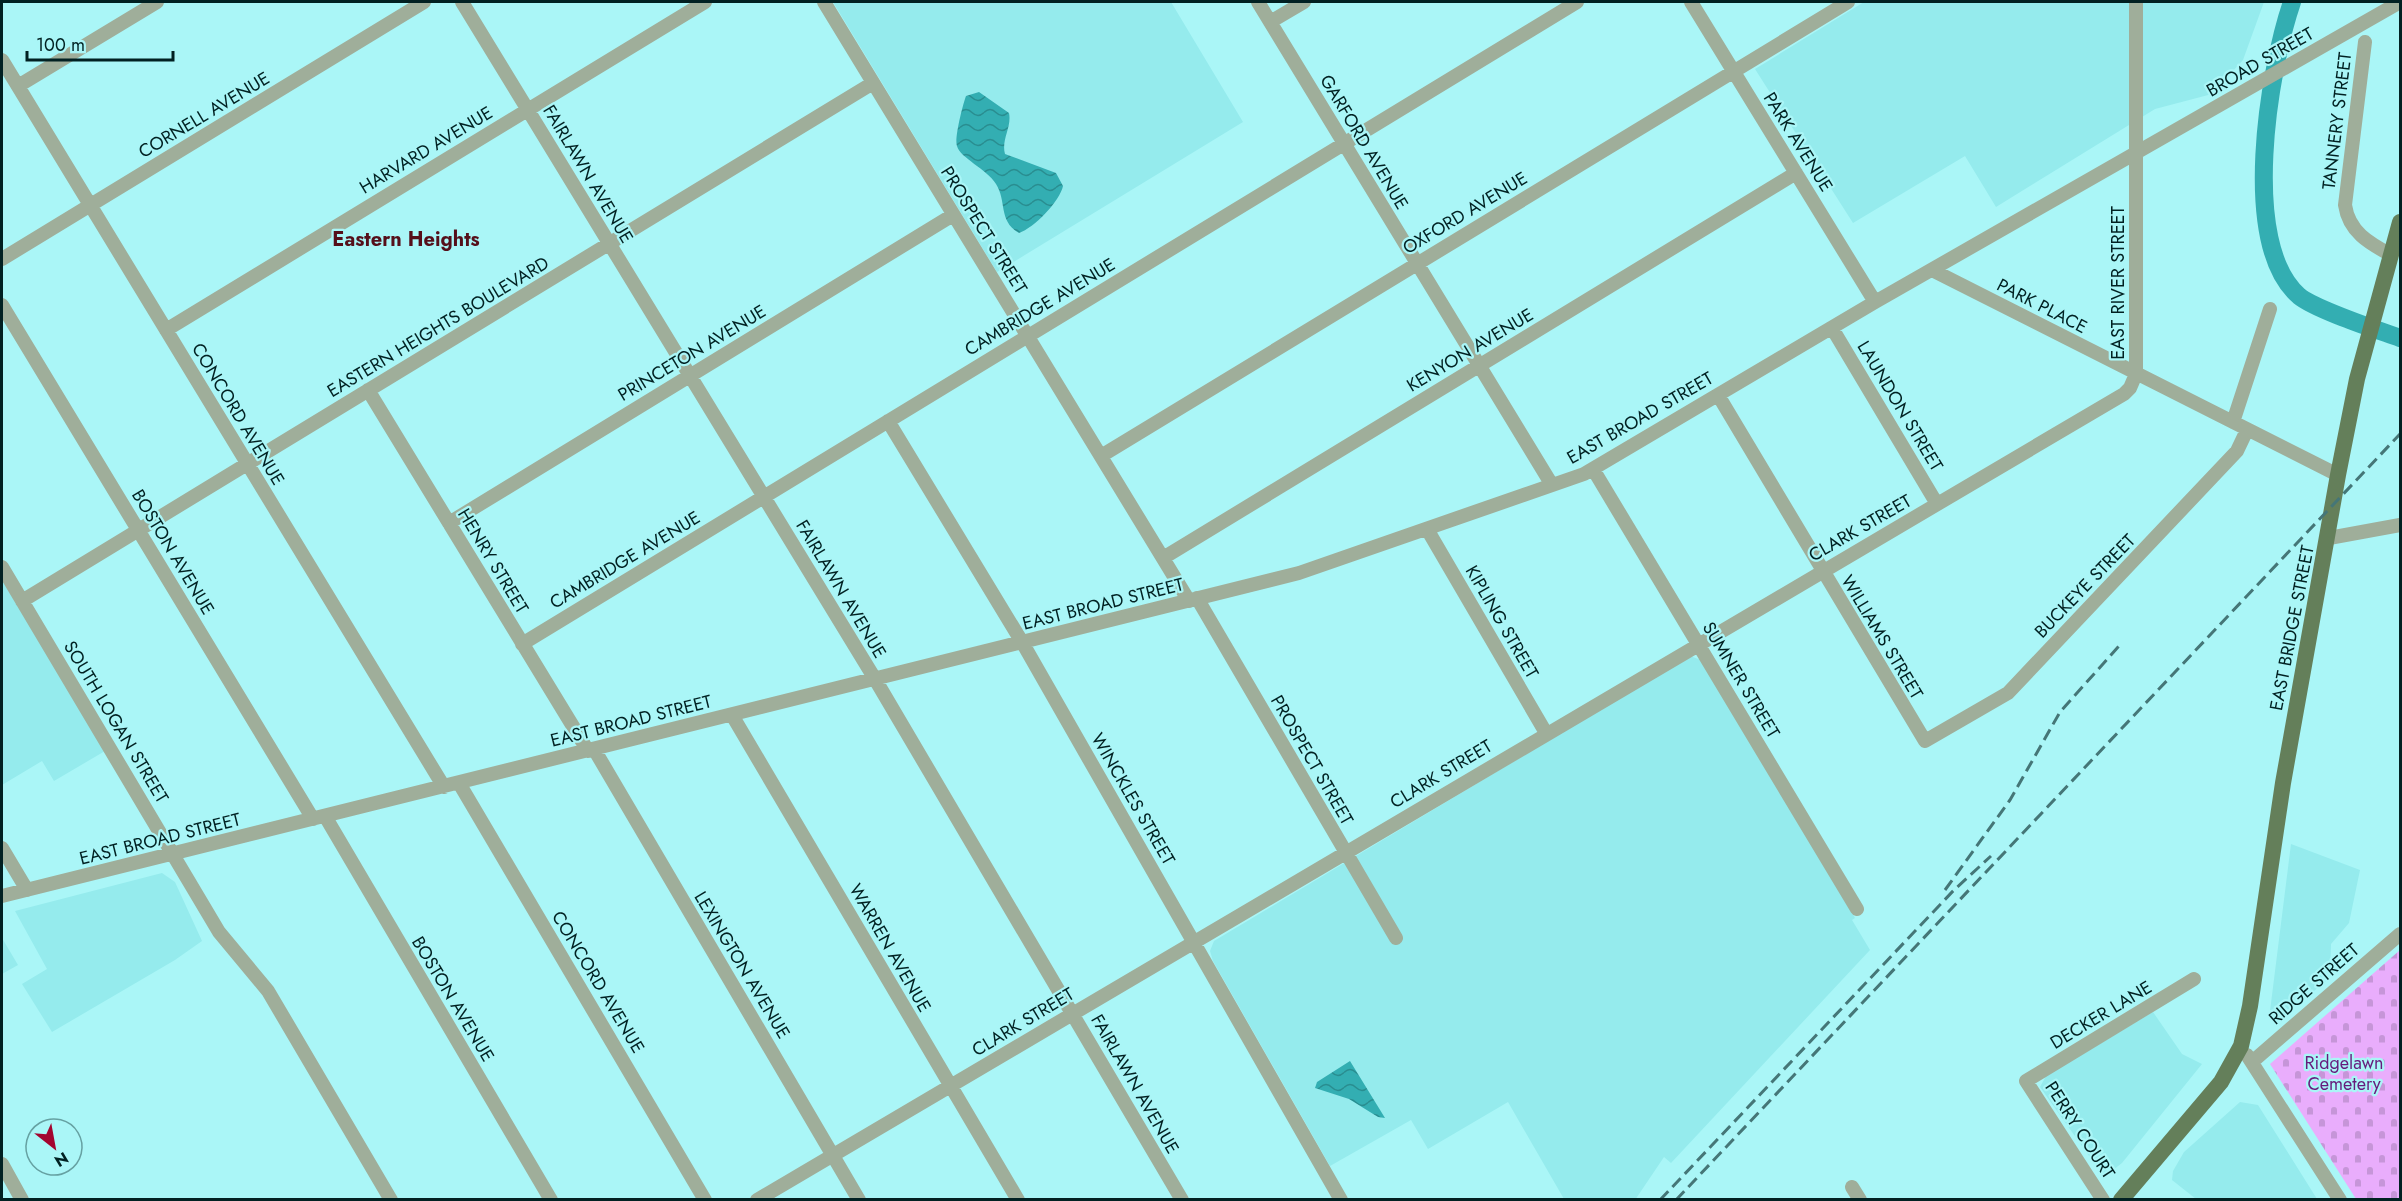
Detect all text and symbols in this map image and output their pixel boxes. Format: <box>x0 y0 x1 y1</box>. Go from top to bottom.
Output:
street label: BROAD STREET <box>2202 20 2319 103</box>
scale bar <box>27 24 172 62</box>
text: 100 m <box>36 32 85 58</box>
street label: TANNERY STREET <box>2316 50 2358 191</box>
street label: CORNELL AVENUE <box>133 65 275 165</box>
street label: GARFORD AVENUE <box>1313 70 1415 214</box>
street label: PARK AVENUE <box>1757 87 1839 197</box>
street label: HARVARD AVENUE <box>354 100 498 200</box>
street label: FAIRLAWN AVENUE <box>536 100 640 248</box>
street label: PROSPECT STREET <box>934 161 1034 299</box>
street label: OXFORD AVENUE <box>1398 165 1532 261</box>
street label: EAST RIVER STREET <box>2105 206 2131 360</box>
district label: Eastern Heights <box>332 225 480 254</box>
street label: EASTERN HEIGHTS BOULEVARD <box>322 250 554 404</box>
street label: CAMBRIDGE AVENUE <box>960 252 1120 362</box>
street label: PARK PLACE <box>1992 272 2092 340</box>
street label: PRINCETON AVENUE <box>613 298 771 408</box>
street label: KENYON AVENUE <box>1402 302 1538 398</box>
street label: LAUNDON STREET <box>1851 336 1950 477</box>
street label: CONCORD AVENUE <box>185 338 291 490</box>
street label: EAST BROAD STREET <box>1562 365 1719 471</box>
street label: BOSTON AVENUE <box>125 484 221 620</box>
street label: CLARK STREET <box>1804 488 1917 568</box>
street label: HENRY STREET <box>451 503 535 619</box>
street label: CAMBRIDGE AVENUE <box>545 505 705 615</box>
street label: FAIRLAWN AVENUE <box>789 515 893 663</box>
street label: BUCKEYE STREET <box>2029 528 2142 644</box>
street label: EAST BRIDGE STREET <box>2263 542 2321 713</box>
street label: KIPLING STREET <box>1459 561 1545 684</box>
street label: WILLIAMS STREET <box>1835 570 1930 705</box>
street label: EAST BROAD STREET <box>1020 571 1187 637</box>
street label: SUMNER STREET <box>1696 617 1786 744</box>
street label: SOUTH LOGAN STREET <box>57 636 175 808</box>
street label: EAST BROAD STREET <box>548 688 715 754</box>
street label: PROSPECT STREET <box>1264 690 1360 830</box>
street label: WINCKLES STREET <box>1085 728 1182 870</box>
street label: CLARK STREET <box>1385 733 1498 815</box>
street label: EAST BROAD STREET <box>77 806 244 872</box>
street label: WARREN AVENUE <box>843 879 937 1017</box>
street label: LEXINGTON AVENUE <box>688 886 796 1044</box>
street label: CONCORD AVENUE <box>545 906 651 1058</box>
street label: BOSTON AVENUE <box>405 931 501 1067</box>
street label: RIDGE STREET <box>2263 937 2365 1031</box>
street label: DECKER LANE <box>2045 974 2157 1056</box>
street label: CLARK STREET <box>967 981 1080 1063</box>
street label: FAIRLAWN AVENUE <box>1084 1010 1186 1158</box>
park label: Ridgelawn Cemetery <box>2305 1050 2383 1097</box>
street label: PERRY COURT <box>2039 1076 2122 1184</box>
north arrow <box>24 1117 84 1177</box>
text: N <box>50 1146 73 1173</box>

